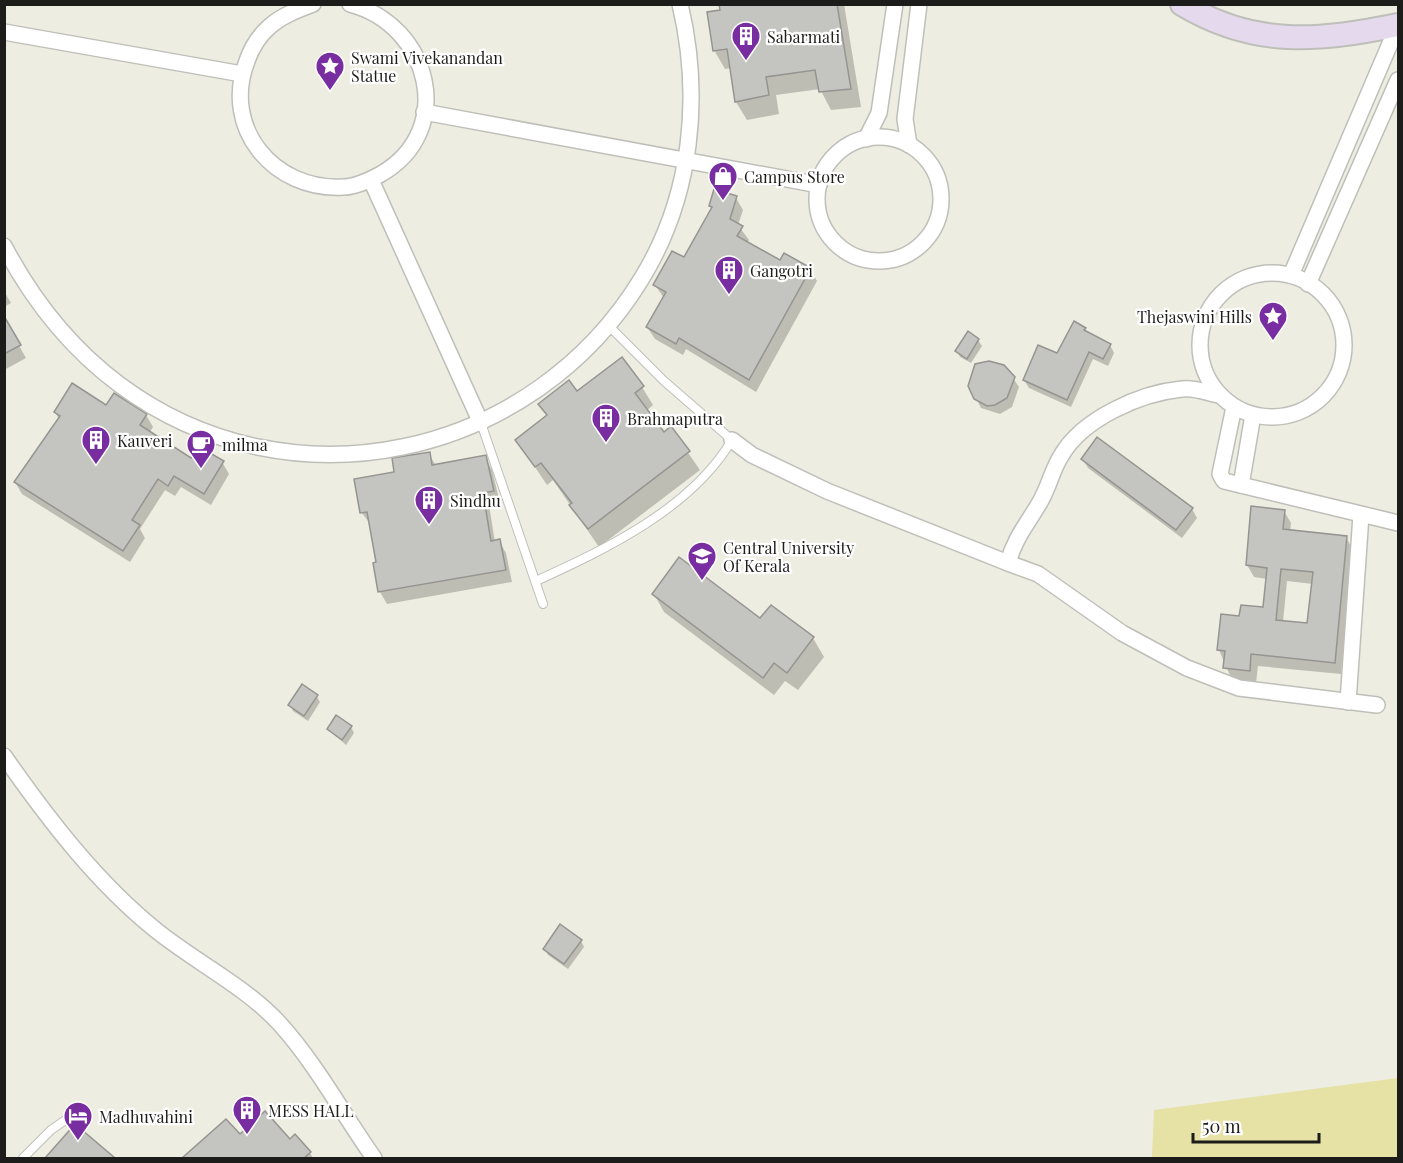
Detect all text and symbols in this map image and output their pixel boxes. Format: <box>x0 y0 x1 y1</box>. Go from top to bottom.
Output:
building icon: Sabarmati <box>730 20 762 62</box>
place label: Sabarmati <box>767 26 841 47</box>
place label: Swami Vivekanandan Statue <box>351 47 503 86</box>
place icon: Swami Vivekanandan Statue <box>314 50 346 92</box>
shop icon: Campus Store <box>707 160 739 202</box>
place label: Campus Store <box>744 166 845 187</box>
building icon: Gangotri <box>713 254 745 296</box>
place label: Gangotri <box>750 260 813 281</box>
place icon: Thejaswini Hills <box>1257 300 1289 342</box>
place label: Thejaswini Hills <box>1137 306 1252 327</box>
building icon: Brahmaputra <box>590 402 622 444</box>
place label: Brahmaputra <box>627 408 723 429</box>
building icon: Kauveri <box>80 424 112 466</box>
cafe icon: milma <box>185 428 217 470</box>
place label: Kauveri <box>117 430 173 451</box>
place label: milma <box>222 434 268 455</box>
building icon: Sindhu <box>413 484 445 526</box>
place label: Sindhu <box>450 490 501 511</box>
place label: Central University Of Kerala <box>723 537 854 576</box>
school or university icon: Central University Of Kerala <box>686 540 718 582</box>
building icon: MESS HALL <box>231 1094 263 1136</box>
hotel icon: Madhuvahini <box>62 1100 94 1142</box>
place label: MESS HALL <box>268 1100 354 1121</box>
place label: Madhuvahini <box>99 1106 193 1127</box>
scale bar <box>1193 1106 1319 1144</box>
text: 50 m <box>1202 1114 1241 1138</box>

